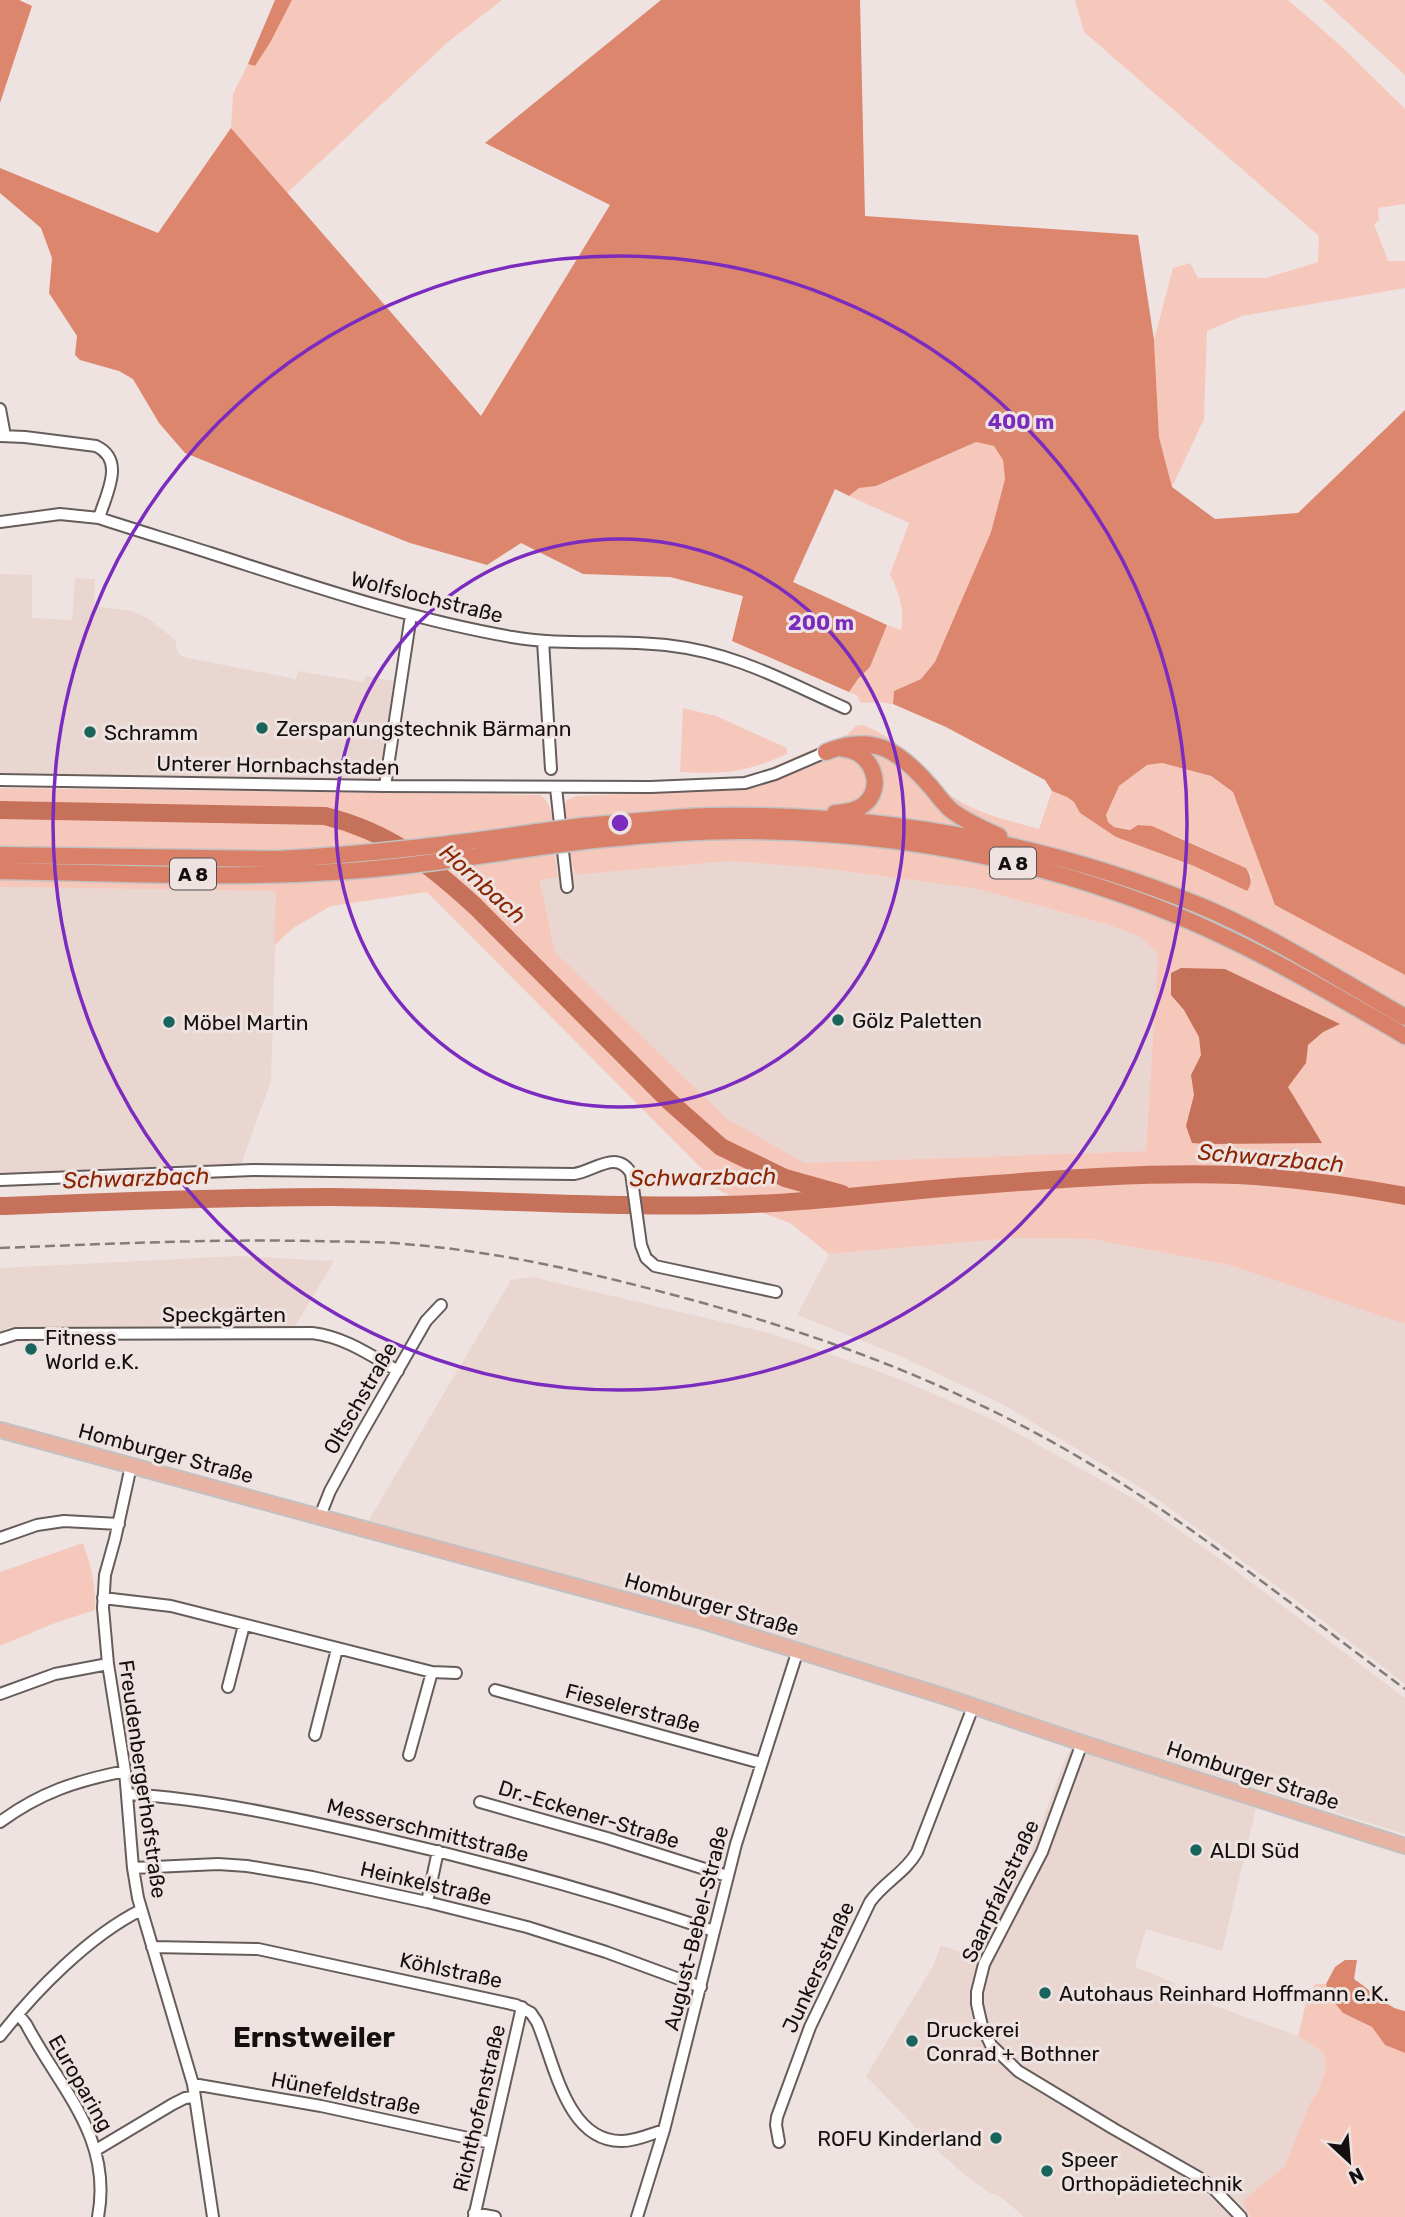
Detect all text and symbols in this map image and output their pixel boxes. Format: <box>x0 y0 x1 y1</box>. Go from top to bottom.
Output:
text: 400 m <box>988 409 1054 434</box>
street label: Wolfslochstraße <box>348 566 506 628</box>
text: 200 m <box>788 610 854 635</box>
place label: Zerspanungstechnik Bärmann <box>276 716 571 741</box>
place label: Schramm <box>104 720 198 745</box>
marker: Zerspanungstechnik Bärmann <box>254 720 270 736</box>
marker: Schramm <box>82 724 98 740</box>
street label: Unterer Hornbachstaden <box>156 750 400 780</box>
centre of rings <box>608 811 632 835</box>
water label: Hornbach <box>434 838 532 930</box>
road number: A 8 <box>990 848 1036 878</box>
road number: A 8 <box>170 859 216 890</box>
place label: Gölz Paletten <box>852 1008 982 1033</box>
place label: Möbel Martin <box>183 1010 309 1035</box>
marker: Gölz Paletten <box>830 1012 846 1028</box>
marker: Möbel Martin <box>161 1014 177 1030</box>
water label: Schwarzbach <box>1197 1138 1345 1178</box>
water label: Schwarzbach <box>62 1161 210 1195</box>
water label: Schwarzbach <box>629 1162 777 1192</box>
street label: Speckgärten <box>162 1302 286 1327</box>
place label: Fitness World e.K. <box>45 1325 139 1374</box>
street label: Oltschstraße <box>318 1338 402 1458</box>
marker: Fitness World e.K. <box>23 1341 39 1357</box>
street label: Homburger Straße <box>76 1418 256 1488</box>
street label: Homburger Straße <box>622 1567 802 1641</box>
street label: Freudenbergerhofstraße <box>114 1658 172 1900</box>
street label: Fieselerstraße <box>563 1678 703 1738</box>
street label: Homburger Straße <box>1163 1735 1343 1815</box>
street label: Dr.-Eckener-Straße <box>495 1775 683 1853</box>
street label: Messerschmittstraße <box>324 1793 532 1867</box>
street label: Saarpfalzstraße <box>956 1816 1044 1966</box>
street label: August-Bebel-Straße <box>658 1823 734 2033</box>
place label: ALDI Süd <box>1210 1838 1299 1863</box>
marker: ALDI Süd <box>1188 1842 1204 1858</box>
street label: Heinkelstraße <box>358 1856 494 1910</box>
street label: Junkersstraße <box>777 1897 859 2037</box>
street label: Köhlstraße <box>397 1947 505 1993</box>
place label: Autohaus Reinhard Hoffmann e.K. <box>1059 1981 1389 2006</box>
marker: Autohaus Reinhard Hoffmann e.K. <box>1037 1985 1053 2001</box>
place label: Druckerei Conrad + Bothner <box>926 2017 1099 2066</box>
district label: Ernstweiler <box>233 2021 395 2054</box>
street label: Richthofenstraße <box>448 2022 510 2194</box>
street label: Europaring <box>43 2030 119 2136</box>
marker: Druckerei Conrad + Bothner <box>904 2033 920 2049</box>
street label: Hünefeldstraße <box>269 2066 423 2120</box>
place label: ROFU Kinderland <box>817 2126 982 2151</box>
north arrow <box>1314 2126 1384 2196</box>
marker: ROFU Kinderland <box>988 2130 1004 2146</box>
place label: Speer Orthopädietechnik <box>1061 2147 1243 2196</box>
text: N <box>1345 2162 1367 2189</box>
marker: Speer Orthopädietechnik <box>1039 2163 1055 2179</box>

